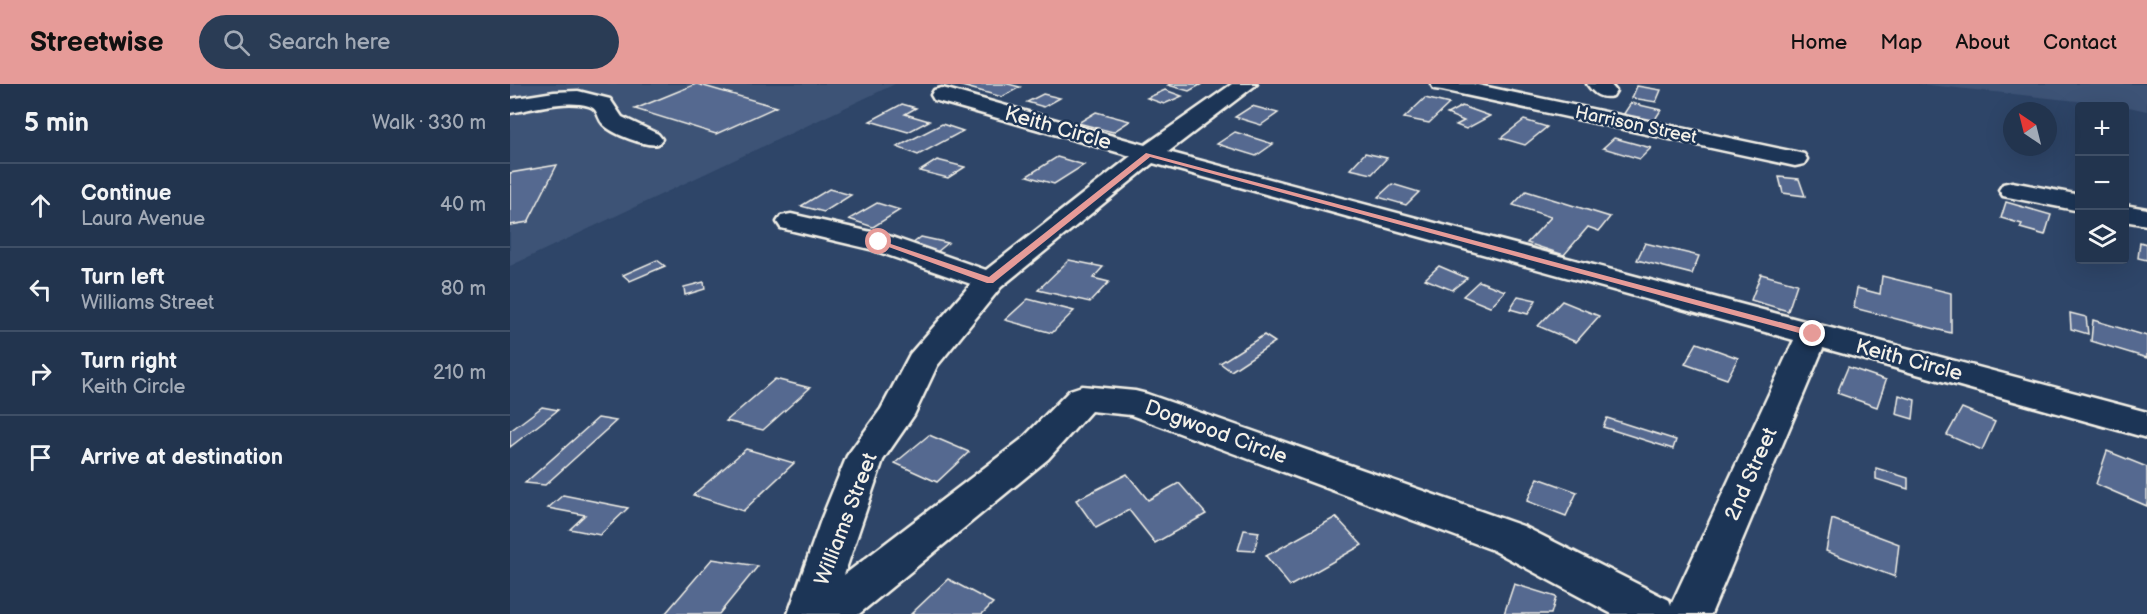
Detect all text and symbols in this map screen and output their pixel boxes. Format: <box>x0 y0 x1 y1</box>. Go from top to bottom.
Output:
search box <box>199 15 619 69</box>
text: Streetwise <box>30 26 163 59</box>
icon: search <box>220 26 253 59</box>
text: Search here <box>268 29 390 56</box>
text: Home <box>1790 30 1847 55</box>
text: Map <box>1880 30 1922 55</box>
text: About <box>1955 30 2010 55</box>
text: Contact <box>2043 30 2117 55</box>
street label: Keith Circle <box>1002 101 1114 155</box>
street label: Harrison Street <box>1573 102 1699 148</box>
north arrow <box>2003 102 2057 156</box>
map controls <box>2075 102 2129 264</box>
button: + <box>2075 102 2129 156</box>
text: 5 min <box>24 108 89 139</box>
text: Walk · 330 m <box>372 111 486 135</box>
button: − <box>2075 156 2129 210</box>
text: Continue <box>81 180 171 207</box>
icon: ahead <box>24 189 57 222</box>
text: 40 m <box>440 193 486 217</box>
text: Laura Avenue <box>81 207 205 231</box>
button: layers <box>2075 210 2129 264</box>
route start <box>865 228 891 254</box>
text: Turn left <box>81 264 165 291</box>
icon: left <box>24 273 57 306</box>
text: 80 m <box>441 277 486 301</box>
text: Williams Street <box>81 291 214 315</box>
route end <box>1799 320 1825 346</box>
street label: Keith Circle <box>1853 334 1965 386</box>
text: Turn right <box>81 348 177 375</box>
icon: right <box>24 357 57 390</box>
text: 210 m <box>433 361 486 385</box>
text: Keith Circle <box>81 375 185 399</box>
street label: Dogwood Circle <box>1141 395 1291 469</box>
street label: 2nd Street <box>1719 423 1783 524</box>
icon: arrive <box>24 441 57 474</box>
text: Arrive at destination <box>81 444 283 471</box>
street label: Williams Street <box>809 449 883 589</box>

